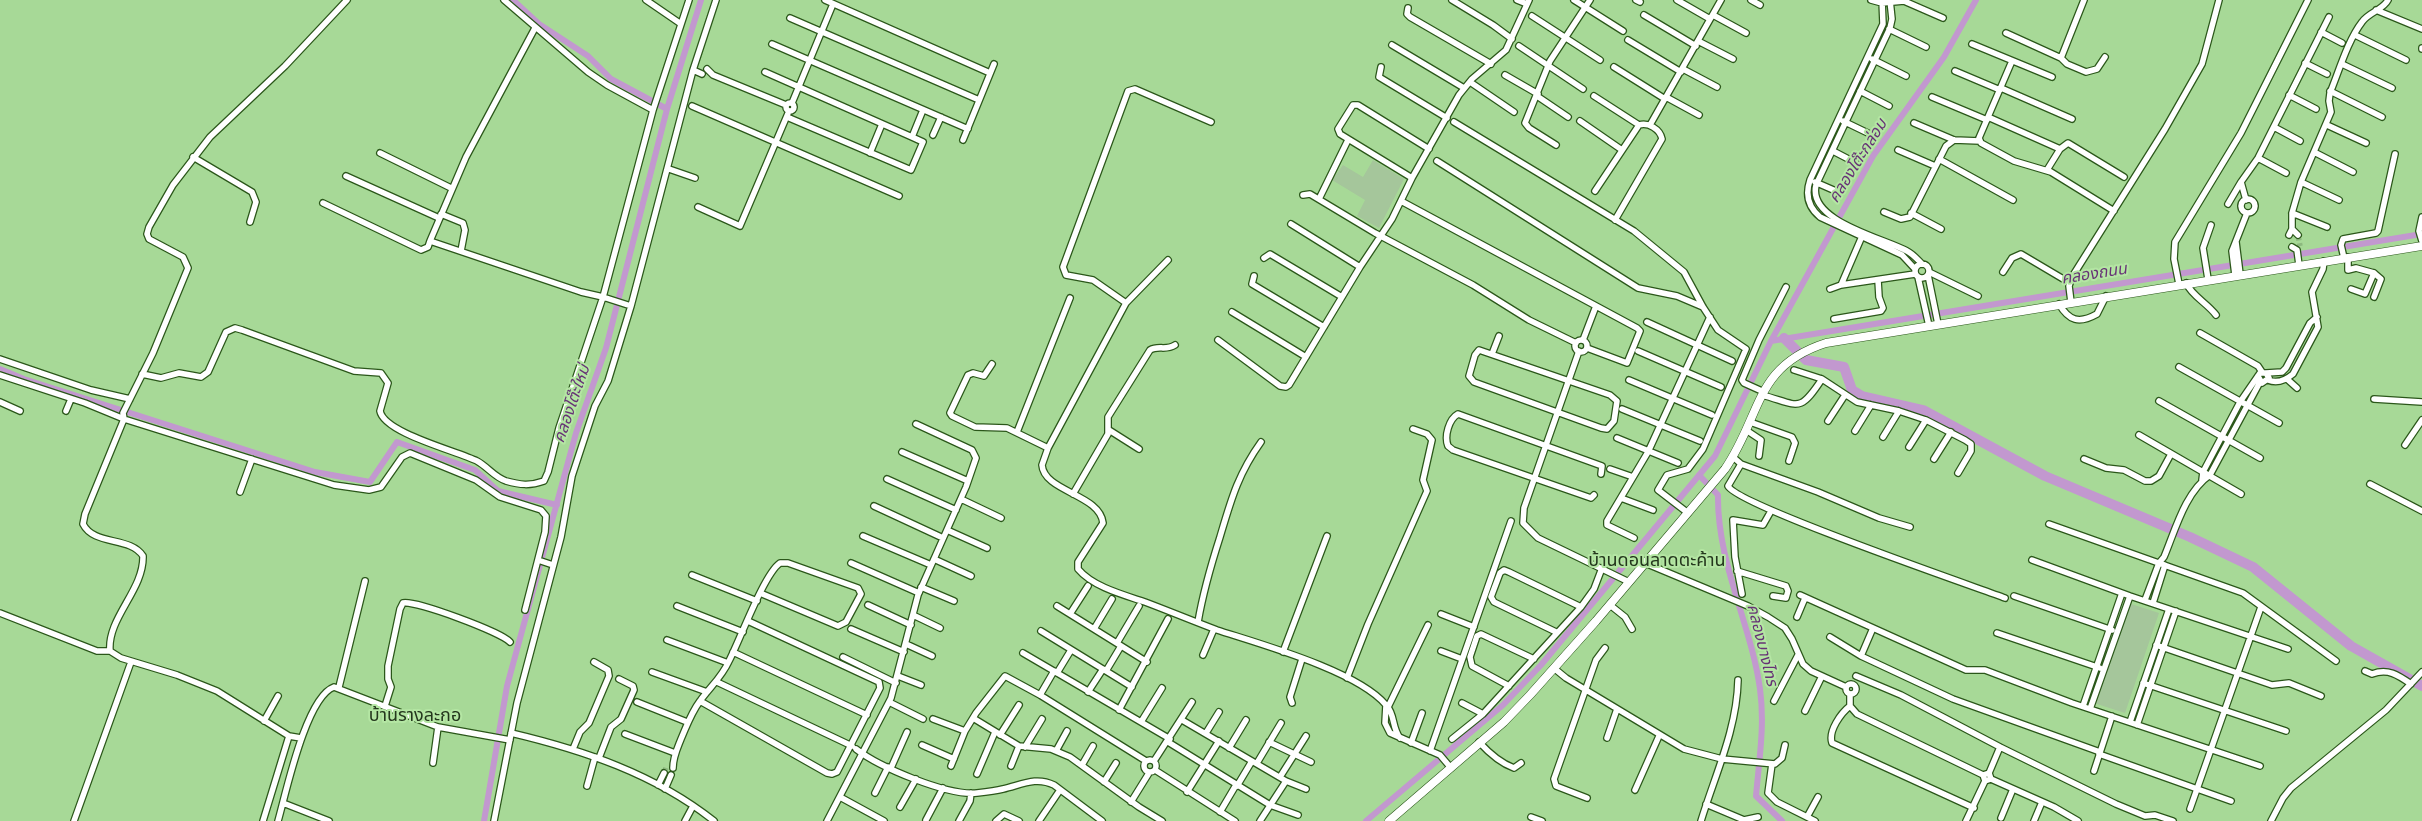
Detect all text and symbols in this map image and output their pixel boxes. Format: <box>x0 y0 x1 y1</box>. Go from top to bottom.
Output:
water label: คลองโต๊ะกล่อม <box>1825 116 1891 206</box>
water label: คลองถนน <box>2060 259 2128 289</box>
water label: คลองโต๊ะใหม่ <box>550 363 594 445</box>
district label: บ้านดอนลาดตะค้าน <box>1588 550 1726 572</box>
water label: คลองบางไทร <box>1743 602 1781 688</box>
district label: บ้านรางละกอ <box>369 705 461 727</box>

